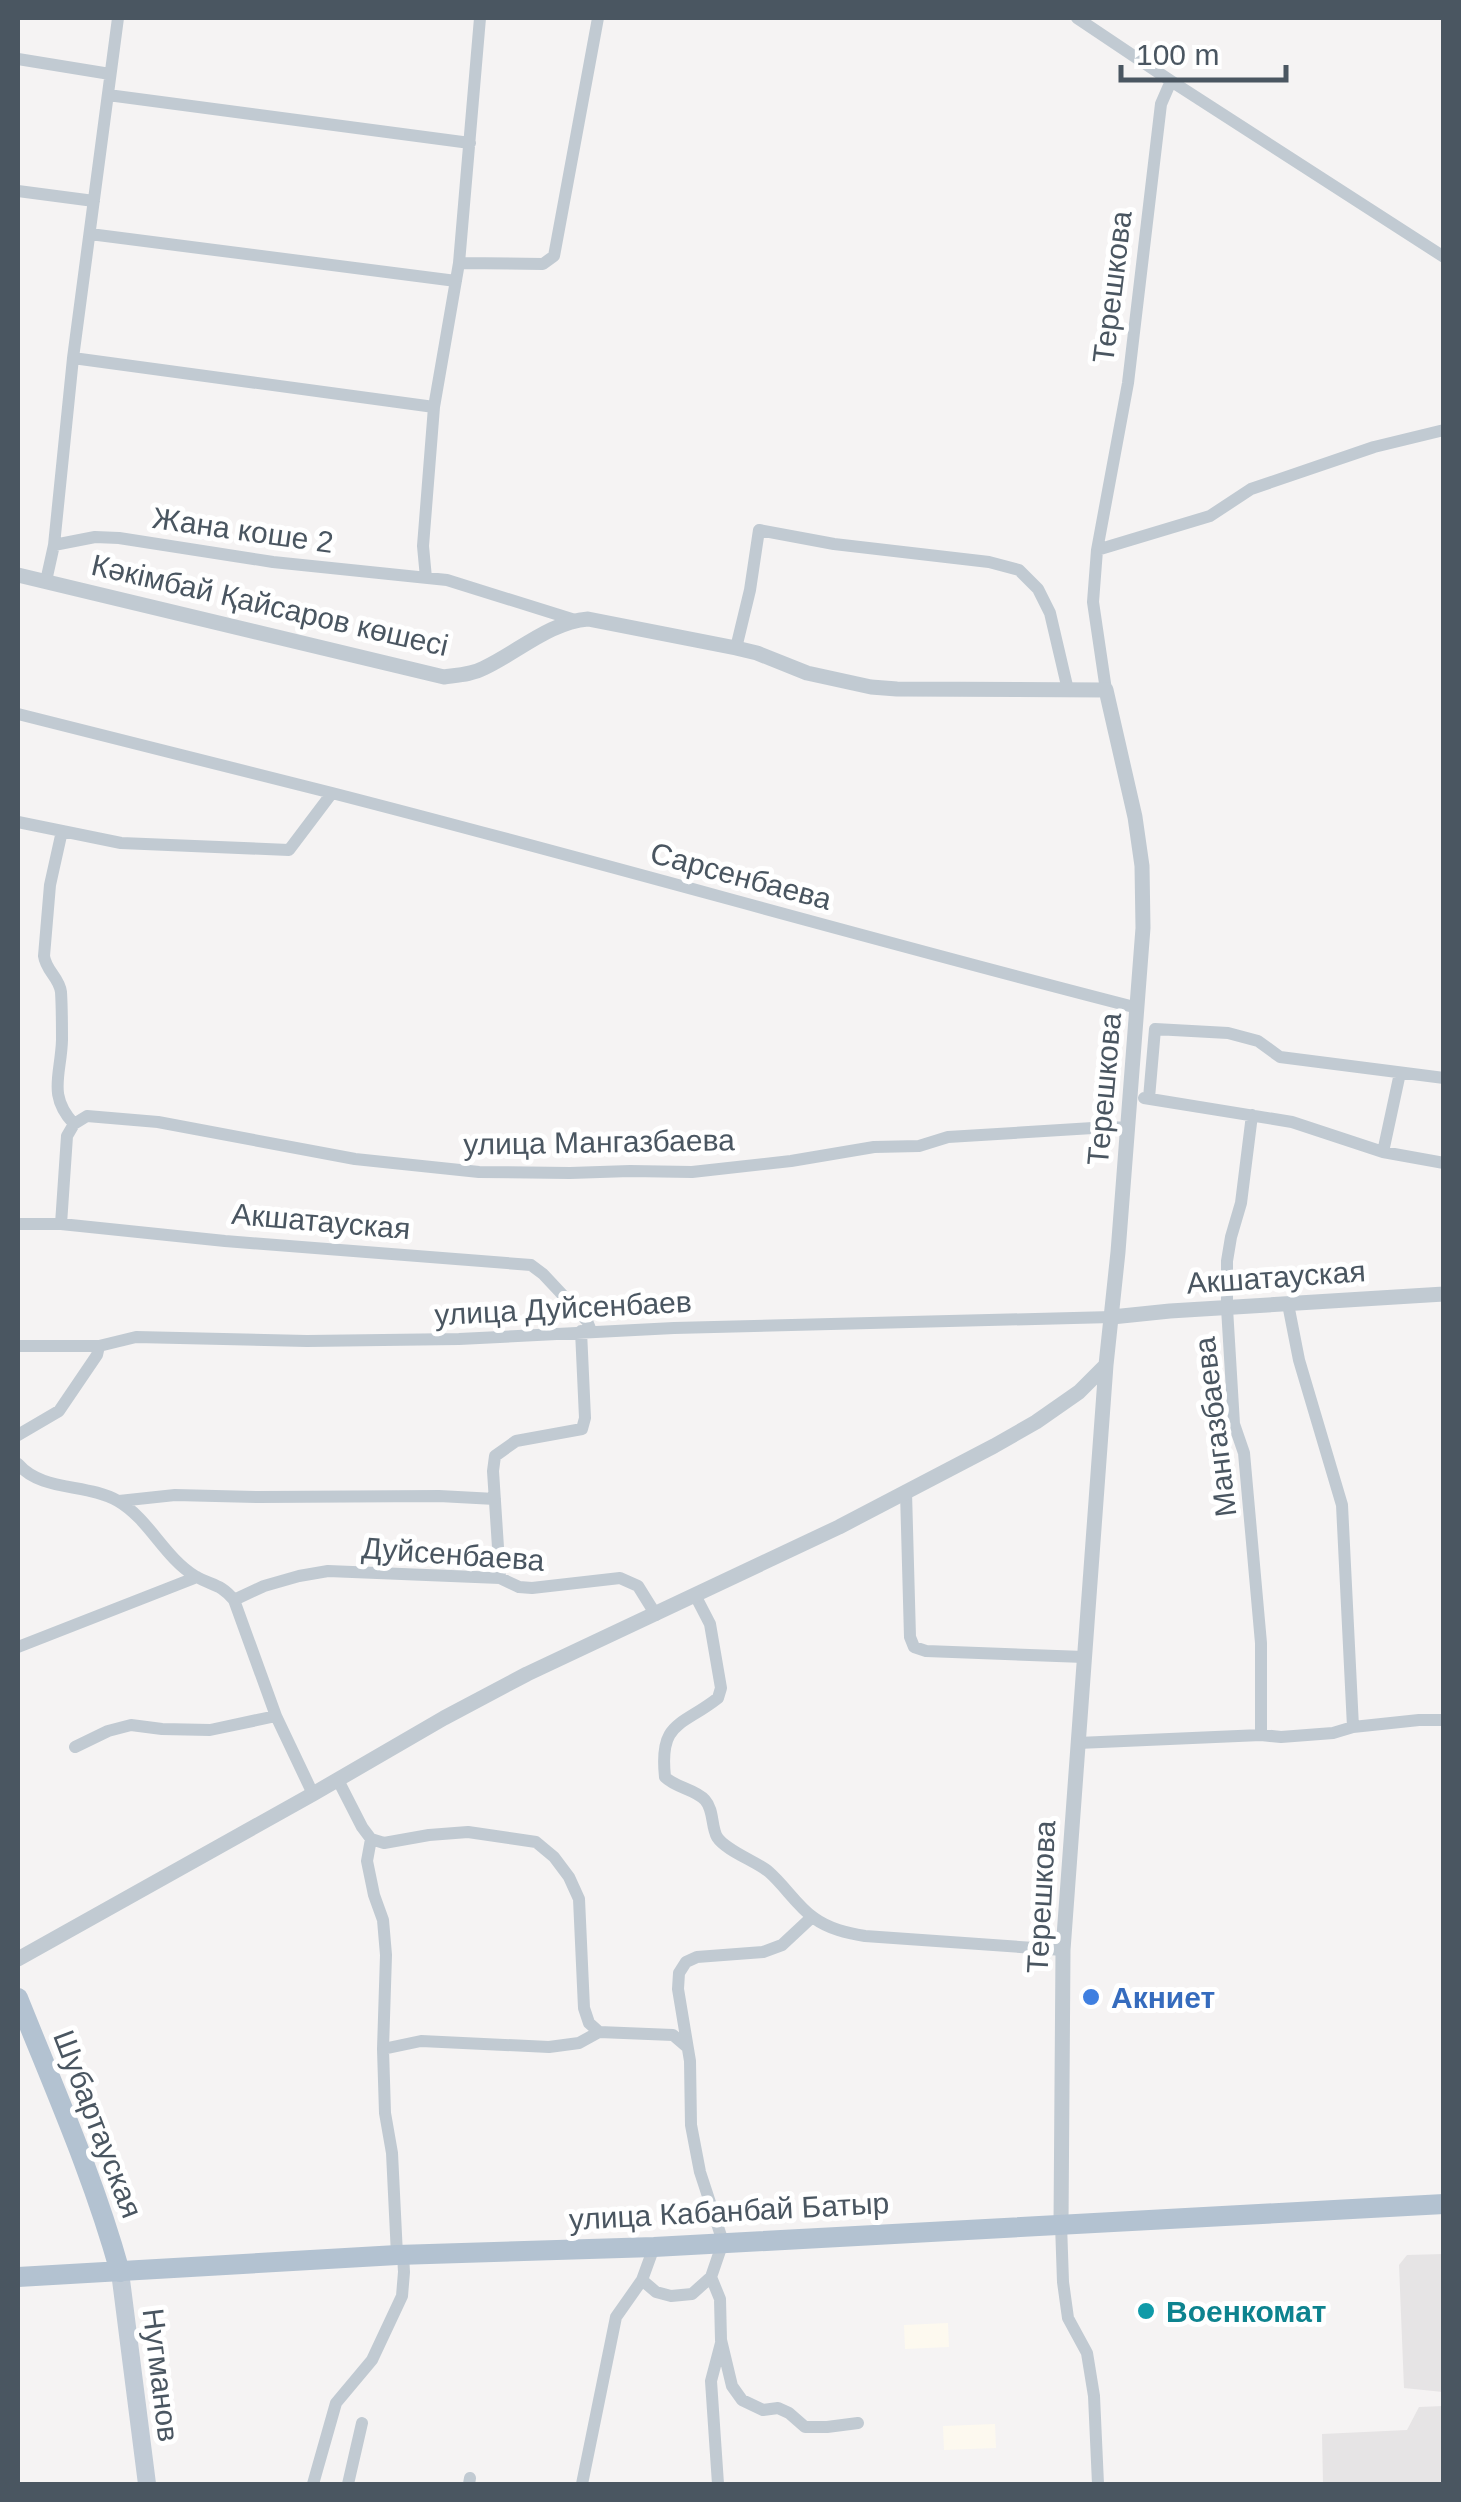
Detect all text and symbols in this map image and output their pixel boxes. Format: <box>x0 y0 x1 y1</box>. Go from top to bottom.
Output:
scale bar <box>1121 20 1286 82</box>
text: 100 m <box>1136 38 1219 71</box>
street label: Терешкова <box>1086 209 1138 365</box>
street label: Жана коше 2 <box>150 501 336 559</box>
street label: Кәкімбай Қайсаров көшесі <box>88 548 452 662</box>
street label: Сарсенбаева <box>647 836 835 916</box>
street label: Терешкова <box>1081 1011 1127 1167</box>
street label: улица Мангазбаева <box>463 1123 735 1161</box>
street label: Акшатауская <box>230 1197 412 1245</box>
street label: Акшатауская <box>1185 1254 1367 1300</box>
street label: улица Дуйсенбаев <box>434 1285 692 1331</box>
street label: Мангазбаева <box>1188 1335 1242 1519</box>
street label: Дуйсенбаева <box>361 1531 546 1577</box>
street label: Терешкова <box>1021 1819 1062 1974</box>
place label: Акниет <box>1111 1981 1215 2014</box>
marker: Акниет <box>1080 1986 1102 2008</box>
street label: Шубартауская <box>47 2026 149 2222</box>
street label: улица Кабанбай Батыр <box>568 2186 890 2236</box>
place label: Военкомат <box>1166 2295 1327 2328</box>
marker: Военкомат <box>1135 2300 1157 2322</box>
street label: Нугманов <box>136 2306 186 2444</box>

